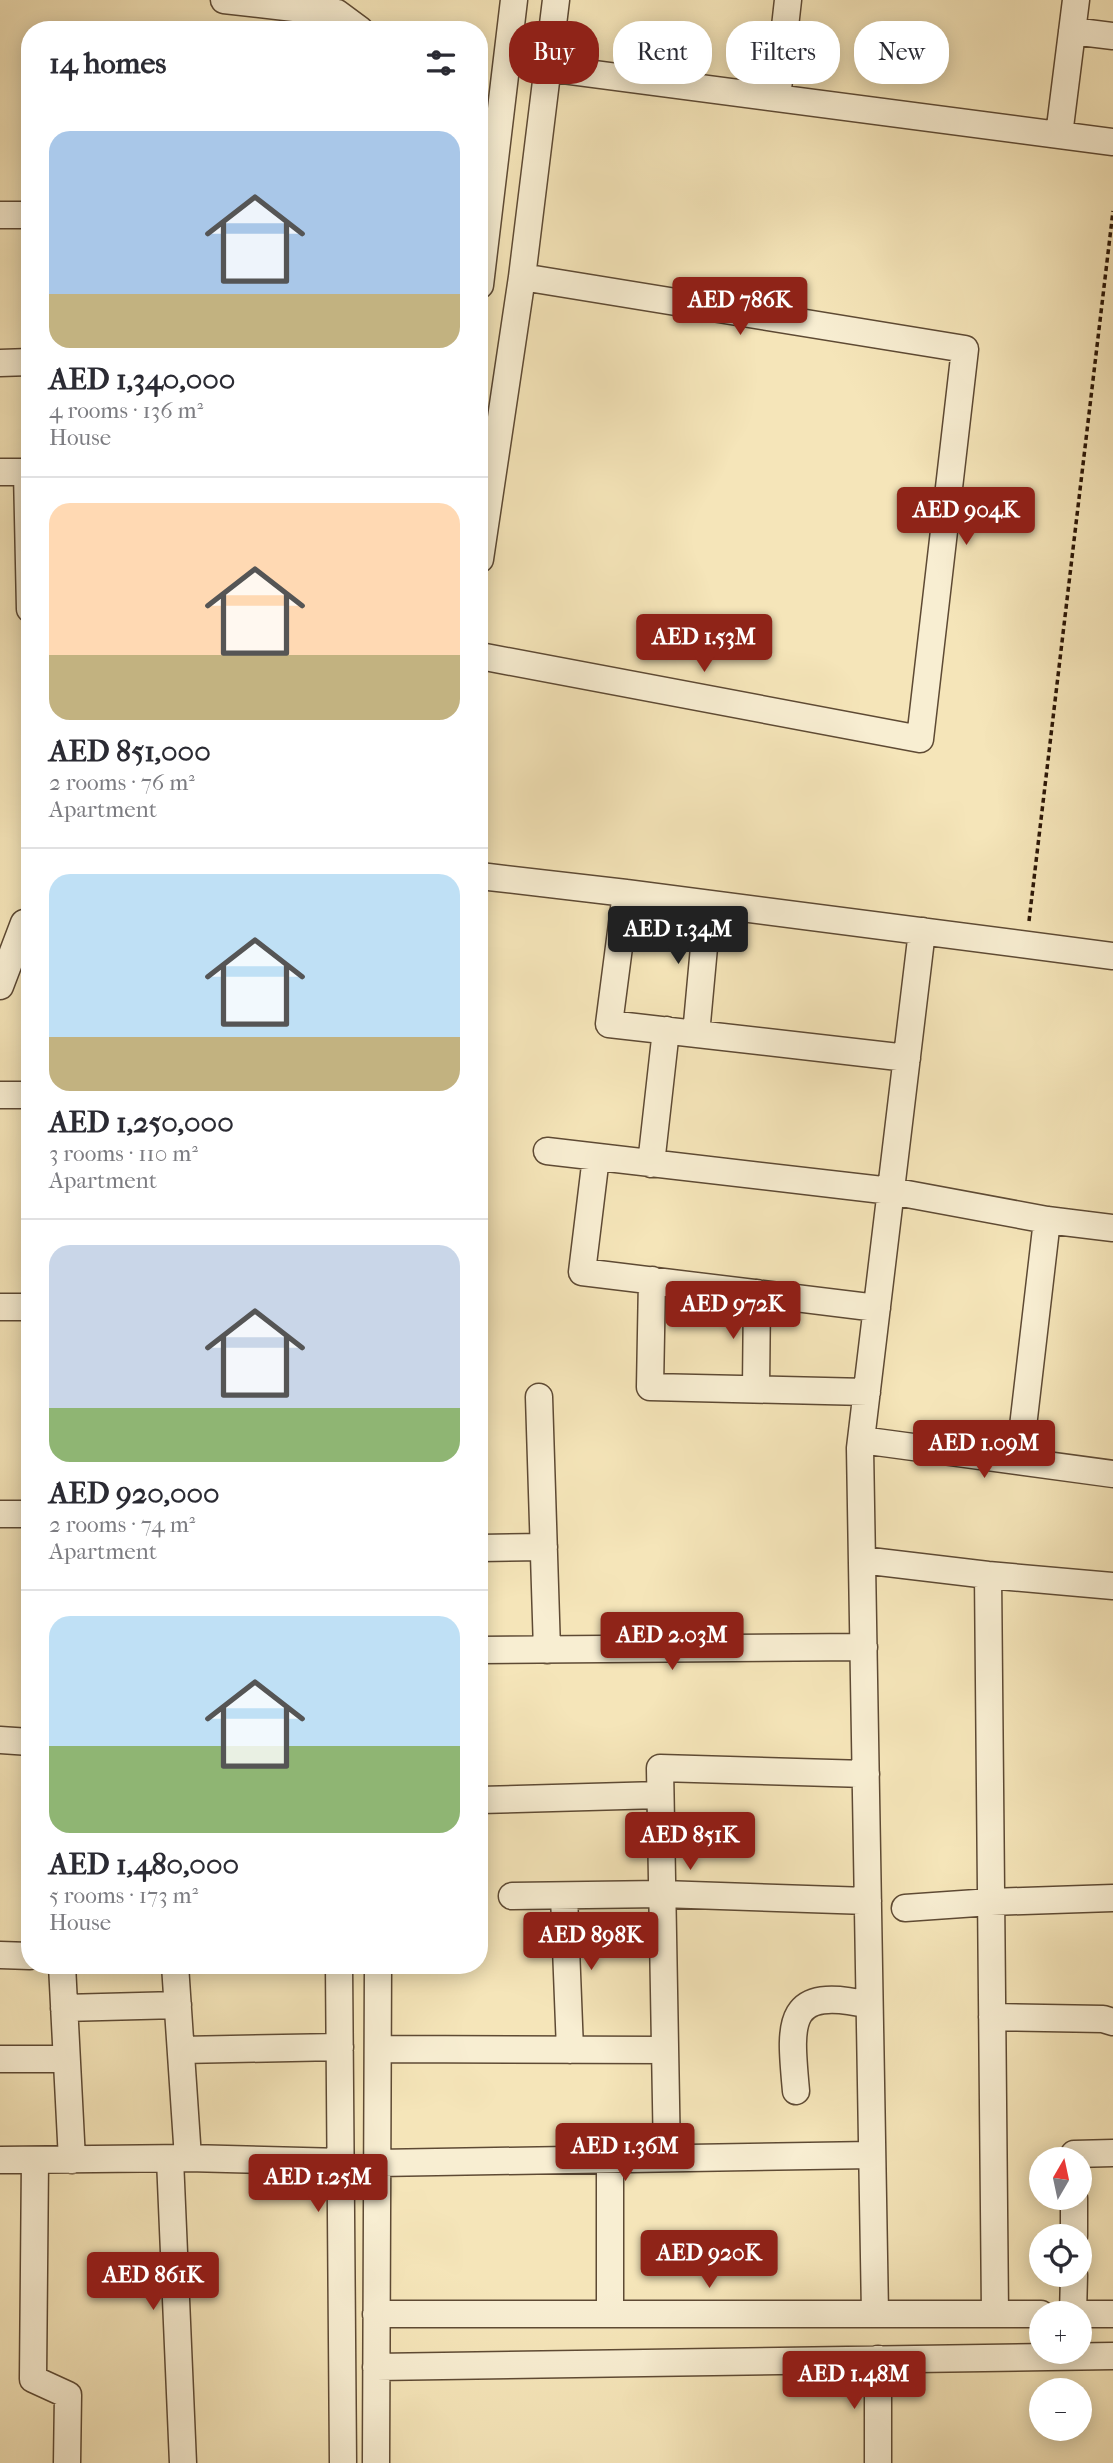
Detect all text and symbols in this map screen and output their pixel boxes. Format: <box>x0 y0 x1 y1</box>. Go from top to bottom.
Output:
chip: Buy <box>509 21 599 84</box>
chip: Rent <box>613 21 712 84</box>
chip: Filters <box>726 21 840 84</box>
chip: New <box>854 21 949 84</box>
icon: filters <box>422 44 460 82</box>
text: 14 homes <box>49 46 166 81</box>
icon: home <box>192 176 318 302</box>
pin: AED 786K <box>668 278 812 337</box>
text: AED 786K <box>688 286 792 313</box>
text: AED 1,340,000 <box>49 362 235 397</box>
text: 4 rooms · 136 m² <box>49 397 203 424</box>
text: House <box>49 424 111 451</box>
pin: AED 904K <box>894 488 1038 547</box>
text: AED 904K <box>913 496 1019 523</box>
icon: home <box>192 548 318 674</box>
pin: AED 1.53M <box>624 614 784 674</box>
text: AED 1.53M <box>652 623 756 650</box>
text: AED 851,000 <box>49 734 211 769</box>
text: 2 rooms · 76 m² <box>49 769 195 796</box>
text: Apartment <box>49 796 157 823</box>
pin: AED 1.34M <box>598 906 758 966</box>
text: AED 1.34M <box>624 915 732 942</box>
icon: home <box>192 919 318 1045</box>
text: AED 1,250,000 <box>49 1105 234 1140</box>
text: 3 rooms · 110 m² <box>49 1140 198 1167</box>
text: Apartment <box>49 1167 157 1194</box>
pin: AED 972K <box>661 1282 805 1341</box>
icon: home <box>192 1290 318 1416</box>
text: AED 972K <box>681 1290 785 1317</box>
pin: AED 1.09M <box>904 1420 1064 1480</box>
text: AED 1.09M <box>929 1429 1039 1456</box>
text: AED 920,000 <box>49 1476 220 1511</box>
text: 2 rooms · 74 m² <box>49 1511 195 1538</box>
text: Apartment <box>49 1538 157 1565</box>
pin: AED 2.03M <box>592 1612 752 1672</box>
text: AED 2.03M <box>617 1621 727 1648</box>
icon: home <box>192 1661 318 1787</box>
pin: AED 851K <box>618 1812 762 1872</box>
text: AED 851K <box>641 1821 739 1848</box>
text: AED 1,480,000 <box>49 1847 239 1882</box>
text: 5 rooms · 173 m² <box>49 1882 198 1909</box>
text: House <box>49 1909 111 1936</box>
pin: AED 898K <box>519 1912 663 1972</box>
text: AED 898K <box>539 1921 643 1948</box>
pin: AED 1.36M <box>545 2124 705 2183</box>
text: AED 1.36M <box>571 2132 679 2159</box>
north arrow <box>1029 2147 1092 2210</box>
map controls <box>1029 2147 1092 2441</box>
pin: AED 1.25M <box>238 2154 398 2214</box>
text: AED 1.25M <box>265 2163 371 2190</box>
button: locate <box>1029 2224 1092 2287</box>
pin: AED 920K <box>637 2230 781 2290</box>
text: AED 920K <box>657 2239 761 2266</box>
pin: AED 861K <box>81 2252 225 2312</box>
text: AED 861K <box>103 2261 203 2288</box>
button: + <box>1029 2301 1092 2364</box>
pin: AED 1.48M <box>774 2352 934 2411</box>
text: AED 1.48M <box>799 2360 909 2387</box>
button: − <box>1029 2378 1092 2441</box>

